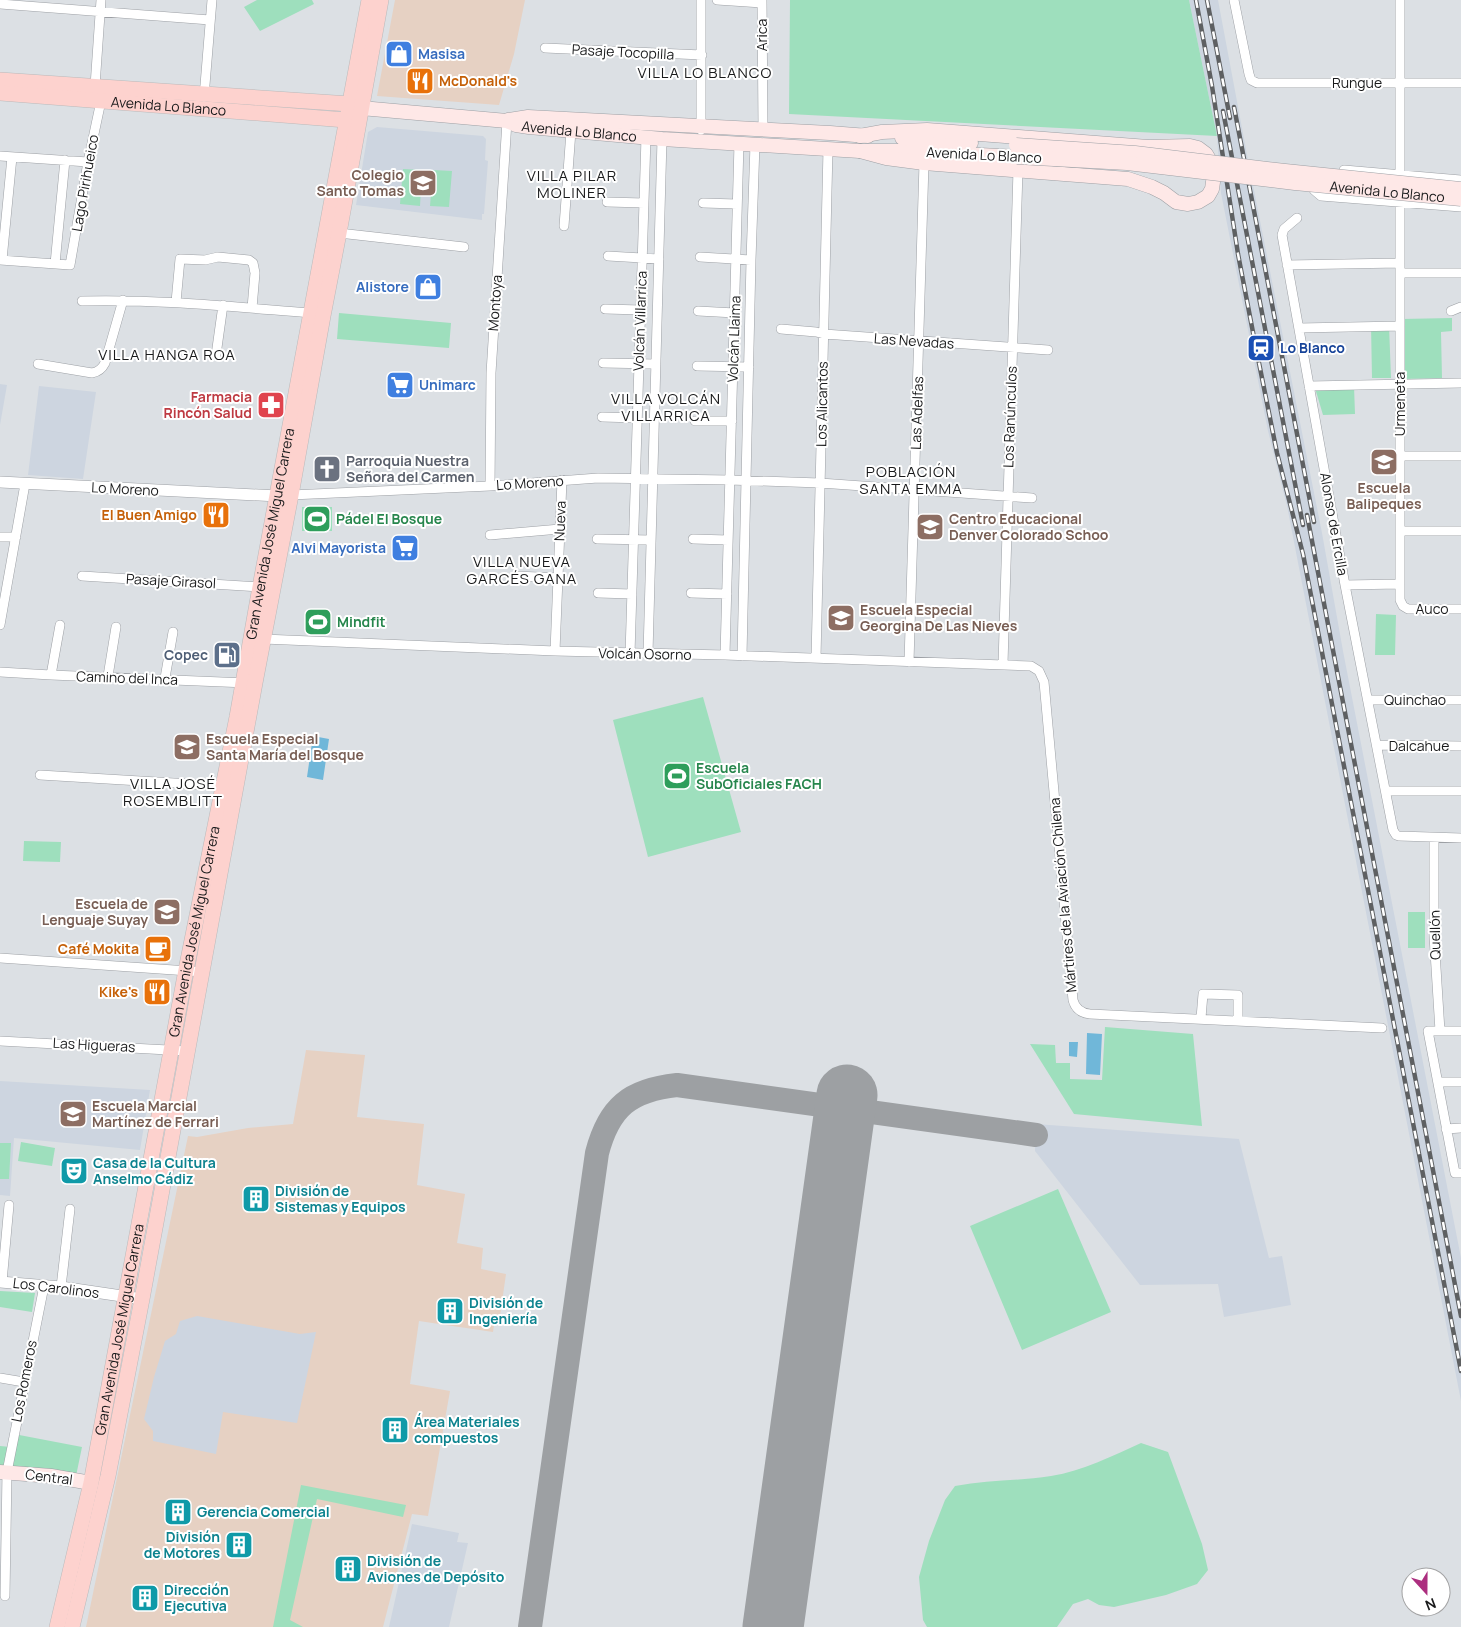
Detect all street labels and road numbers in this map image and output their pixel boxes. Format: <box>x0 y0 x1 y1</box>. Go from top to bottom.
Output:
street label: Arica <box>752 19 771 51</box>
street label: Pasaje Tocopilla <box>571 39 675 64</box>
street label: Rungue <box>1332 73 1382 92</box>
street label: Avenida Lo Blanco <box>110 92 227 120</box>
street label: Avenida Lo Blanco <box>520 116 638 146</box>
street label: Lago Pirihueico <box>67 133 102 233</box>
street label: Avenida Lo Blanco <box>926 142 1042 167</box>
street label: Avenida Lo Blanco <box>1329 176 1446 206</box>
street label: Volcán Villarrica <box>628 271 651 371</box>
street label: Montoya <box>483 274 506 332</box>
street label: Volcán Llaima <box>722 295 745 383</box>
street label: Las Nevadas <box>873 328 955 353</box>
street label: Los Alicantos <box>811 361 832 447</box>
street label: Los Ranúnculos <box>998 366 1021 468</box>
street label: Urmeneta <box>1390 372 1409 436</box>
street label: Las Adelfas <box>906 376 927 450</box>
street label: Gran Avenida José Miguel Carrera <box>241 426 298 641</box>
street label: Lo Moreno <box>496 471 564 494</box>
street label: Alonso de Ercilla <box>1316 471 1353 577</box>
street label: Lo Moreno <box>91 477 159 500</box>
street label: Nueva <box>549 501 570 541</box>
street label: Pasaje Girasol <box>126 569 217 592</box>
street label: Auco <box>1415 599 1449 618</box>
street label: Volcán Osorno <box>598 643 692 664</box>
street label: Camino del Inca <box>76 666 178 689</box>
street label: Quinchao <box>1384 690 1446 709</box>
street label: Dalcahue <box>1389 736 1449 755</box>
street label: Mártires de la Aviación Chilena <box>1045 797 1080 993</box>
street label: Gran Avenida José Miguel Carrera <box>164 824 224 1039</box>
street label: Quellón <box>1425 910 1444 960</box>
street label: Las Higueras <box>52 1033 136 1056</box>
street label: Gran Avenida José Miguel Carrera <box>90 1222 148 1437</box>
street label: Los Carolinos <box>12 1273 100 1302</box>
street label: Los Romeros <box>6 1338 41 1424</box>
street label: Central <box>24 1464 74 1489</box>

